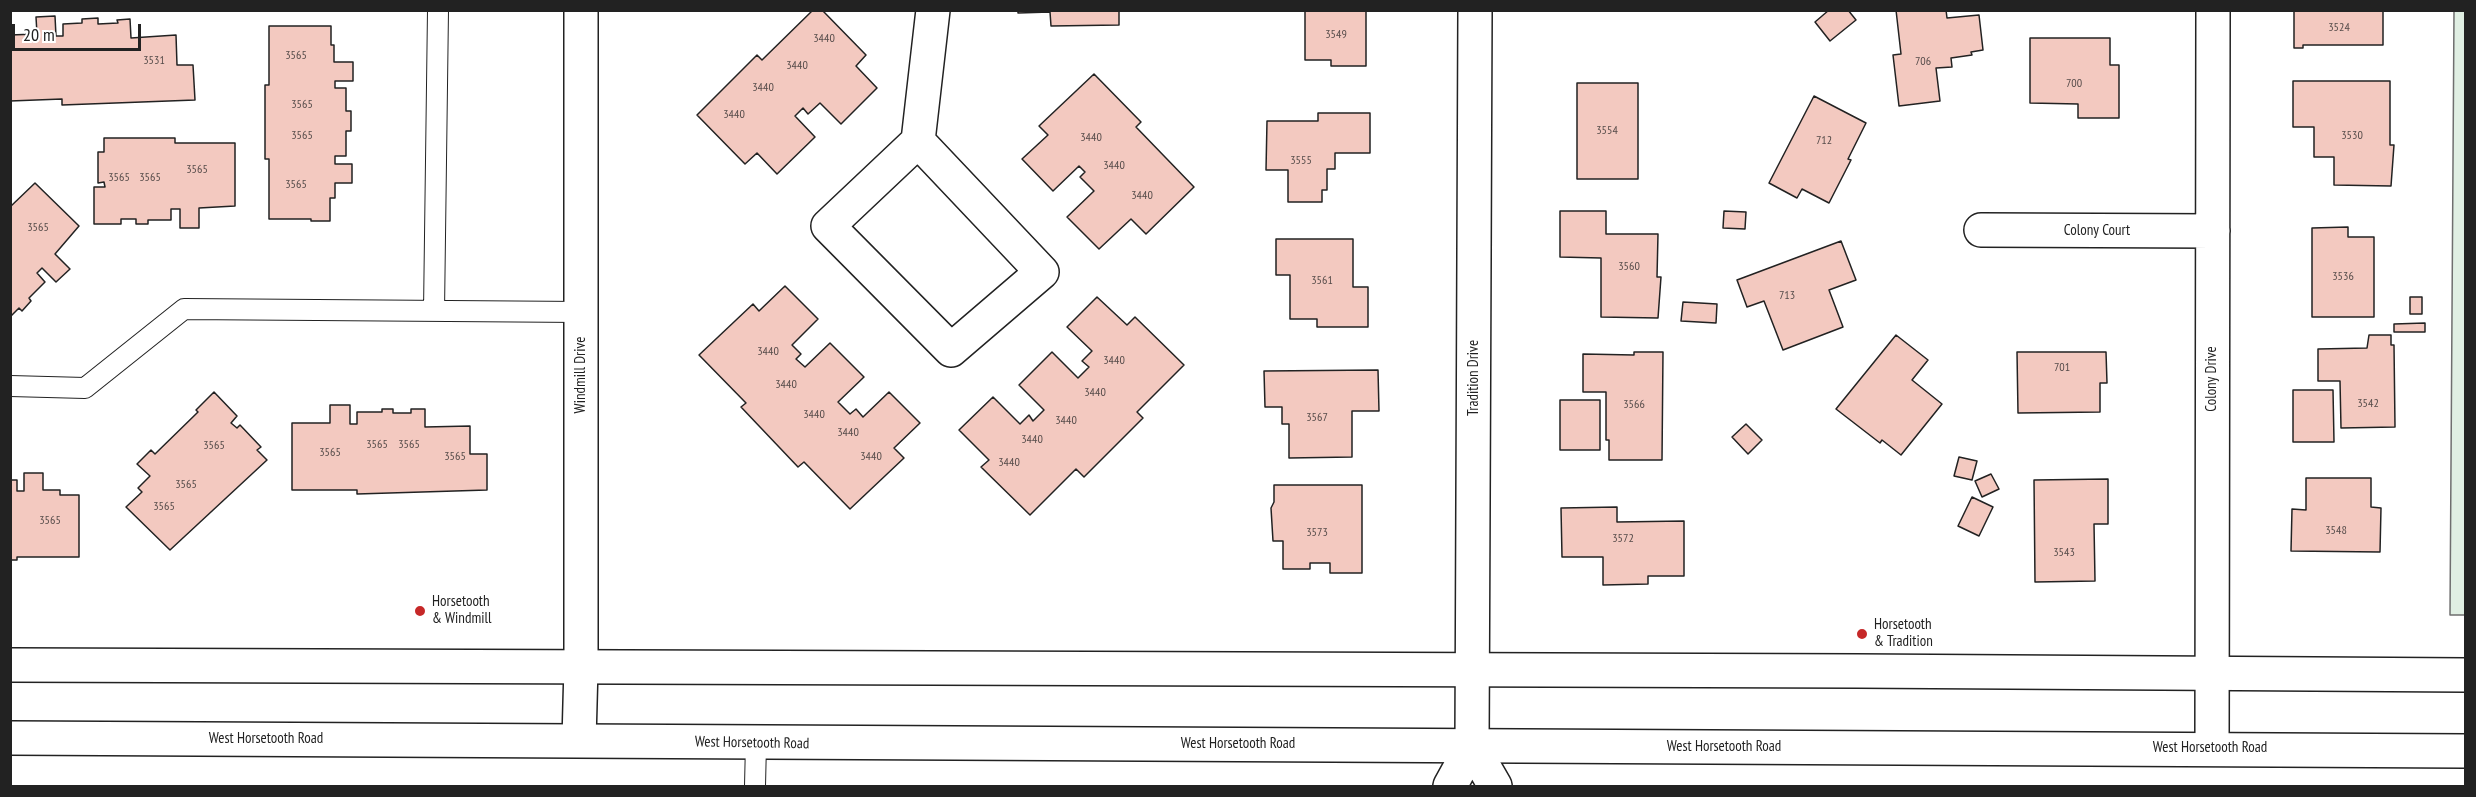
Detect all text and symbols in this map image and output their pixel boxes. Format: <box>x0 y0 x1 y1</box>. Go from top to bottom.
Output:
scale bar <box>15 12 144 50</box>
house number: 3524 <box>2328 21 2350 35</box>
text: 20 m <box>23 23 55 46</box>
house number: 3549 <box>1325 28 1347 42</box>
house number: 3440 <box>813 32 835 46</box>
house number: 3565 <box>285 49 307 63</box>
house number: 3531 <box>143 54 165 68</box>
house number: 706 <box>1915 55 1931 69</box>
house number: 3440 <box>786 59 808 73</box>
house number: 700 <box>2066 77 2082 91</box>
house number: 3440 <box>752 81 774 95</box>
house number: 3565 <box>291 98 313 112</box>
house number: 3440 <box>723 108 745 122</box>
house number: 3554 <box>1596 124 1618 138</box>
house number: 3565 <box>291 129 313 143</box>
house number: 3530 <box>2341 129 2363 143</box>
house number: 3440 <box>1080 131 1102 145</box>
house number: 712 <box>1816 134 1832 148</box>
house number: 3555 <box>1290 154 1312 168</box>
house number: 3440 <box>1103 159 1125 173</box>
house number: 3565 <box>186 163 208 177</box>
house number: 3565 <box>108 171 130 185</box>
house number: 3565 <box>139 171 161 185</box>
house number: 3565 <box>285 178 307 192</box>
house number: 3440 <box>1131 189 1153 203</box>
house number: 3565 <box>27 221 49 235</box>
street label: Colony Court <box>2064 222 2130 240</box>
house number: 3560 <box>1618 260 1640 274</box>
house number: 3536 <box>2332 270 2354 284</box>
house number: 3561 <box>1311 274 1333 288</box>
house number: 713 <box>1779 289 1795 303</box>
street label: Windmill Drive <box>572 337 590 413</box>
street label: Tradition Drive <box>1465 340 1483 416</box>
house number: 3440 <box>757 345 779 359</box>
street label: Colony Drive <box>2203 346 2221 412</box>
house number: 3440 <box>1103 354 1125 368</box>
house number: 701 <box>2054 361 2070 375</box>
house number: 3440 <box>775 378 797 392</box>
house number: 3440 <box>1084 386 1106 400</box>
house number: 3542 <box>2357 397 2379 411</box>
house number: 3566 <box>1623 398 1645 412</box>
house number: 3440 <box>803 408 825 422</box>
house number: 3567 <box>1306 411 1328 425</box>
house number: 3440 <box>1055 414 1077 428</box>
house number: 3440 <box>837 426 859 440</box>
house number: 3440 <box>1021 433 1043 447</box>
house number: 3565 <box>366 438 388 452</box>
house number: 3565 <box>398 438 420 452</box>
house number: 3565 <box>203 439 225 453</box>
house number: 3565 <box>319 446 341 460</box>
house number: 3565 <box>444 450 466 464</box>
house number: 3440 <box>860 450 882 464</box>
house number: 3440 <box>998 456 1020 470</box>
house number: 3565 <box>175 478 197 492</box>
house number: 3565 <box>153 500 175 514</box>
house number: 3565 <box>39 514 61 528</box>
house number: 3548 <box>2325 524 2347 538</box>
house number: 3573 <box>1306 526 1328 540</box>
house number: 3572 <box>1612 532 1634 546</box>
house number: 3543 <box>2053 546 2075 560</box>
place label: Horsetooth & Windmill <box>432 593 491 628</box>
marker: Horsetooth & Windmill <box>413 604 427 618</box>
place label: Horsetooth & Tradition <box>1874 616 1933 651</box>
marker: Horsetooth & Tradition <box>1855 627 1869 641</box>
street label: West Horsetooth Road <box>209 730 323 748</box>
street label: West Horsetooth Road <box>695 733 809 753</box>
street label: West Horsetooth Road <box>1181 735 1295 753</box>
street label: West Horsetooth Road <box>1667 738 1781 756</box>
street label: West Horsetooth Road <box>2153 739 2267 757</box>

